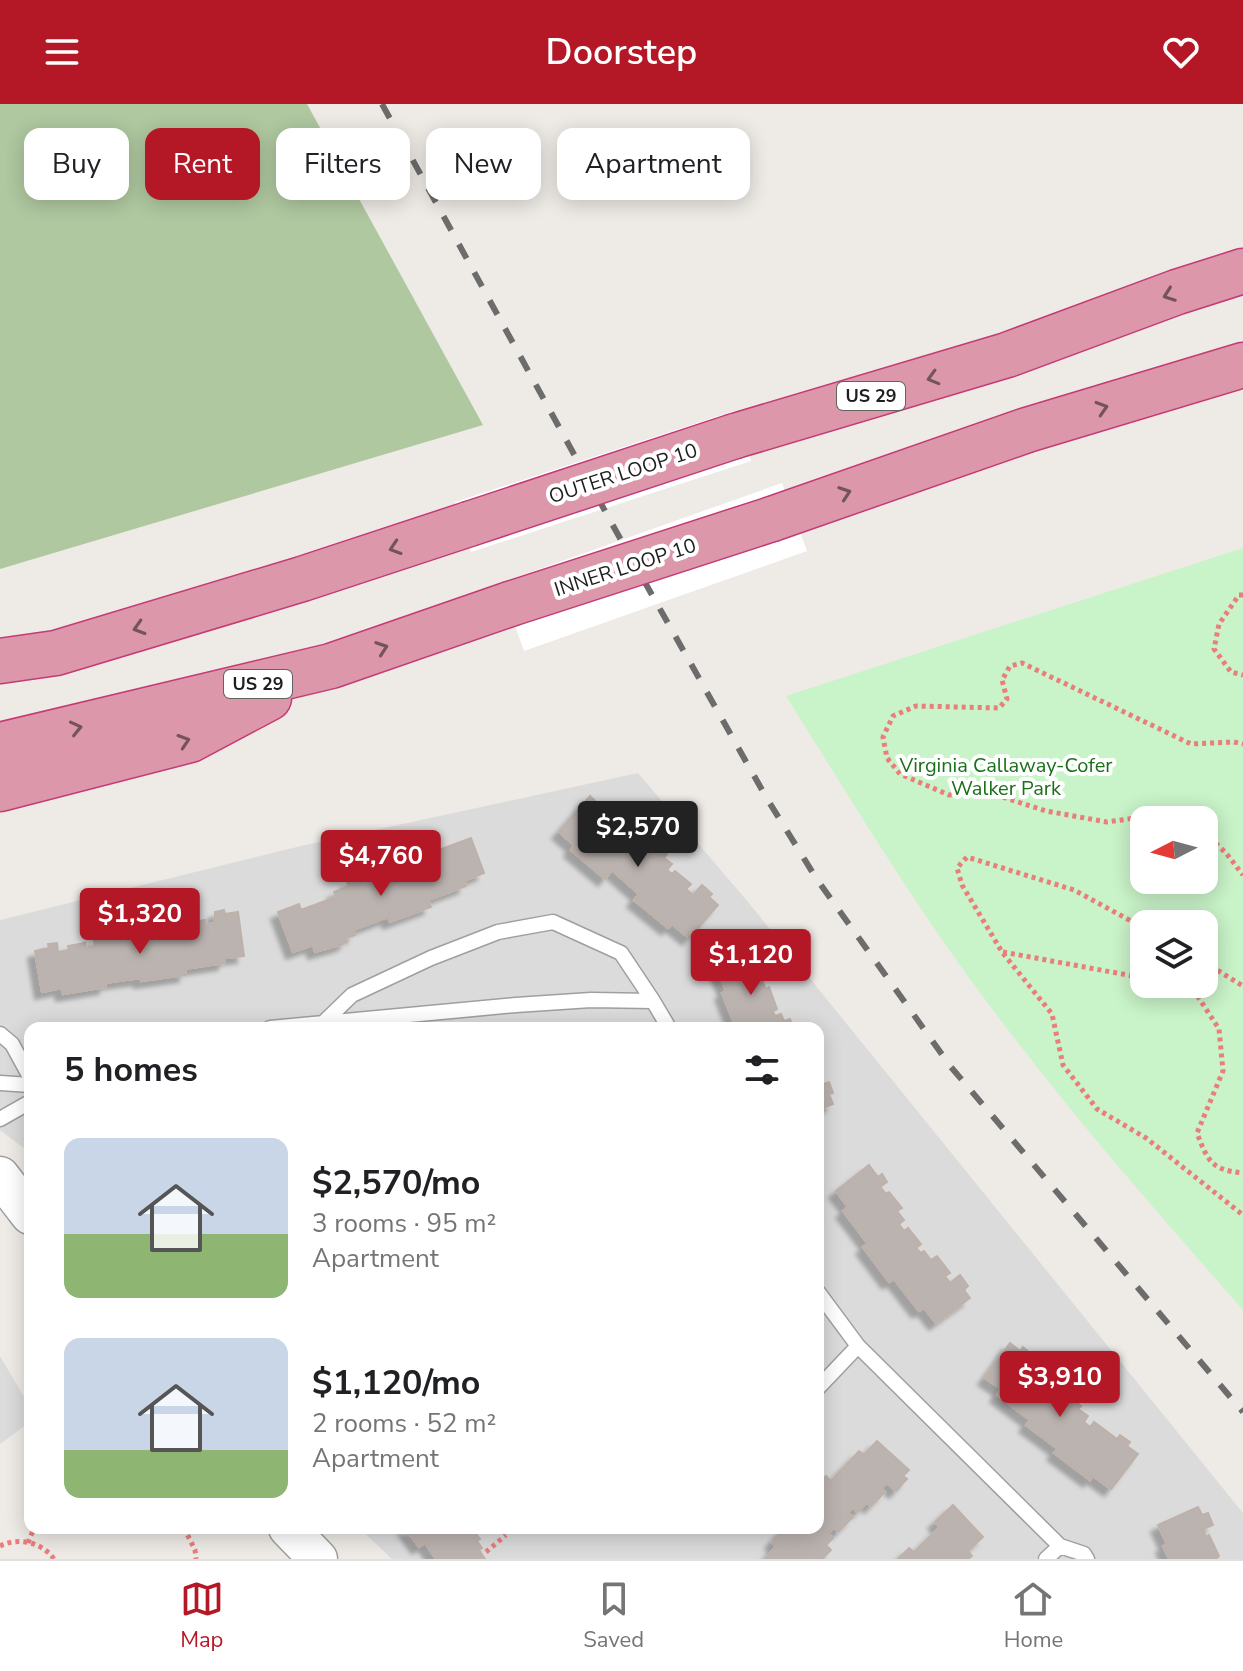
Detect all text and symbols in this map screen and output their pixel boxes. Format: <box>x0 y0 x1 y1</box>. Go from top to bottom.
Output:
text: Doorstep <box>546 28 697 77</box>
icon: menu <box>40 30 84 74</box>
icon: heart <box>1159 30 1203 74</box>
chip: Buy <box>24 128 129 200</box>
chip: Rent <box>145 128 260 200</box>
chip: Filters <box>276 128 410 200</box>
chip: New <box>426 128 541 200</box>
chip: Apartment <box>557 128 750 200</box>
one-way arrow <box>1163 285 1177 302</box>
one-way arrow <box>926 369 940 385</box>
road number: US 29 <box>837 382 905 410</box>
one-way arrow <box>1095 401 1108 417</box>
street label: OUTER LOOP 10 <box>545 437 701 510</box>
one-way arrow <box>838 487 852 503</box>
street label: INNER LOOP 10 <box>551 532 699 603</box>
one-way arrow <box>388 539 402 555</box>
one-way arrow <box>132 619 146 635</box>
one-way arrow <box>374 642 388 658</box>
road number: US 29 <box>224 670 292 698</box>
one-way arrow <box>69 720 82 737</box>
one-way arrow <box>176 734 190 750</box>
park label: Virginia Callaway-Cofer Walker Park <box>898 752 1113 802</box>
pin: $2,570 <box>573 801 703 869</box>
north arrow <box>1130 806 1218 894</box>
map controls <box>1130 806 1218 998</box>
text: $2,570 <box>596 809 680 844</box>
pin: $4,760 <box>316 830 446 898</box>
text: $4,760 <box>339 838 423 873</box>
pin: $1,320 <box>75 888 205 956</box>
text: $1,320 <box>98 896 182 931</box>
button: layers <box>1130 910 1218 998</box>
pin: $1,120 <box>686 929 816 997</box>
text: $1,120 <box>709 937 793 972</box>
text: 5 homes <box>64 1047 198 1093</box>
icon: filters <box>740 1048 784 1092</box>
text: $2,570/mo <box>312 1160 480 1206</box>
icon: home <box>128 1170 224 1266</box>
text: 3 rooms · 95 m² <box>312 1206 496 1241</box>
text: Apartment <box>312 1241 439 1276</box>
pin: $3,910 <box>995 1351 1125 1419</box>
text: $3,910 <box>1018 1359 1102 1394</box>
text: $1,120/mo <box>312 1360 480 1406</box>
icon: home <box>128 1370 224 1466</box>
text: 2 rooms · 52 m² <box>312 1406 496 1441</box>
text: Apartment <box>312 1441 439 1476</box>
tab: Map <box>180 1577 224 1655</box>
tab: Saved <box>583 1577 644 1655</box>
tab: Home <box>1004 1577 1063 1655</box>

